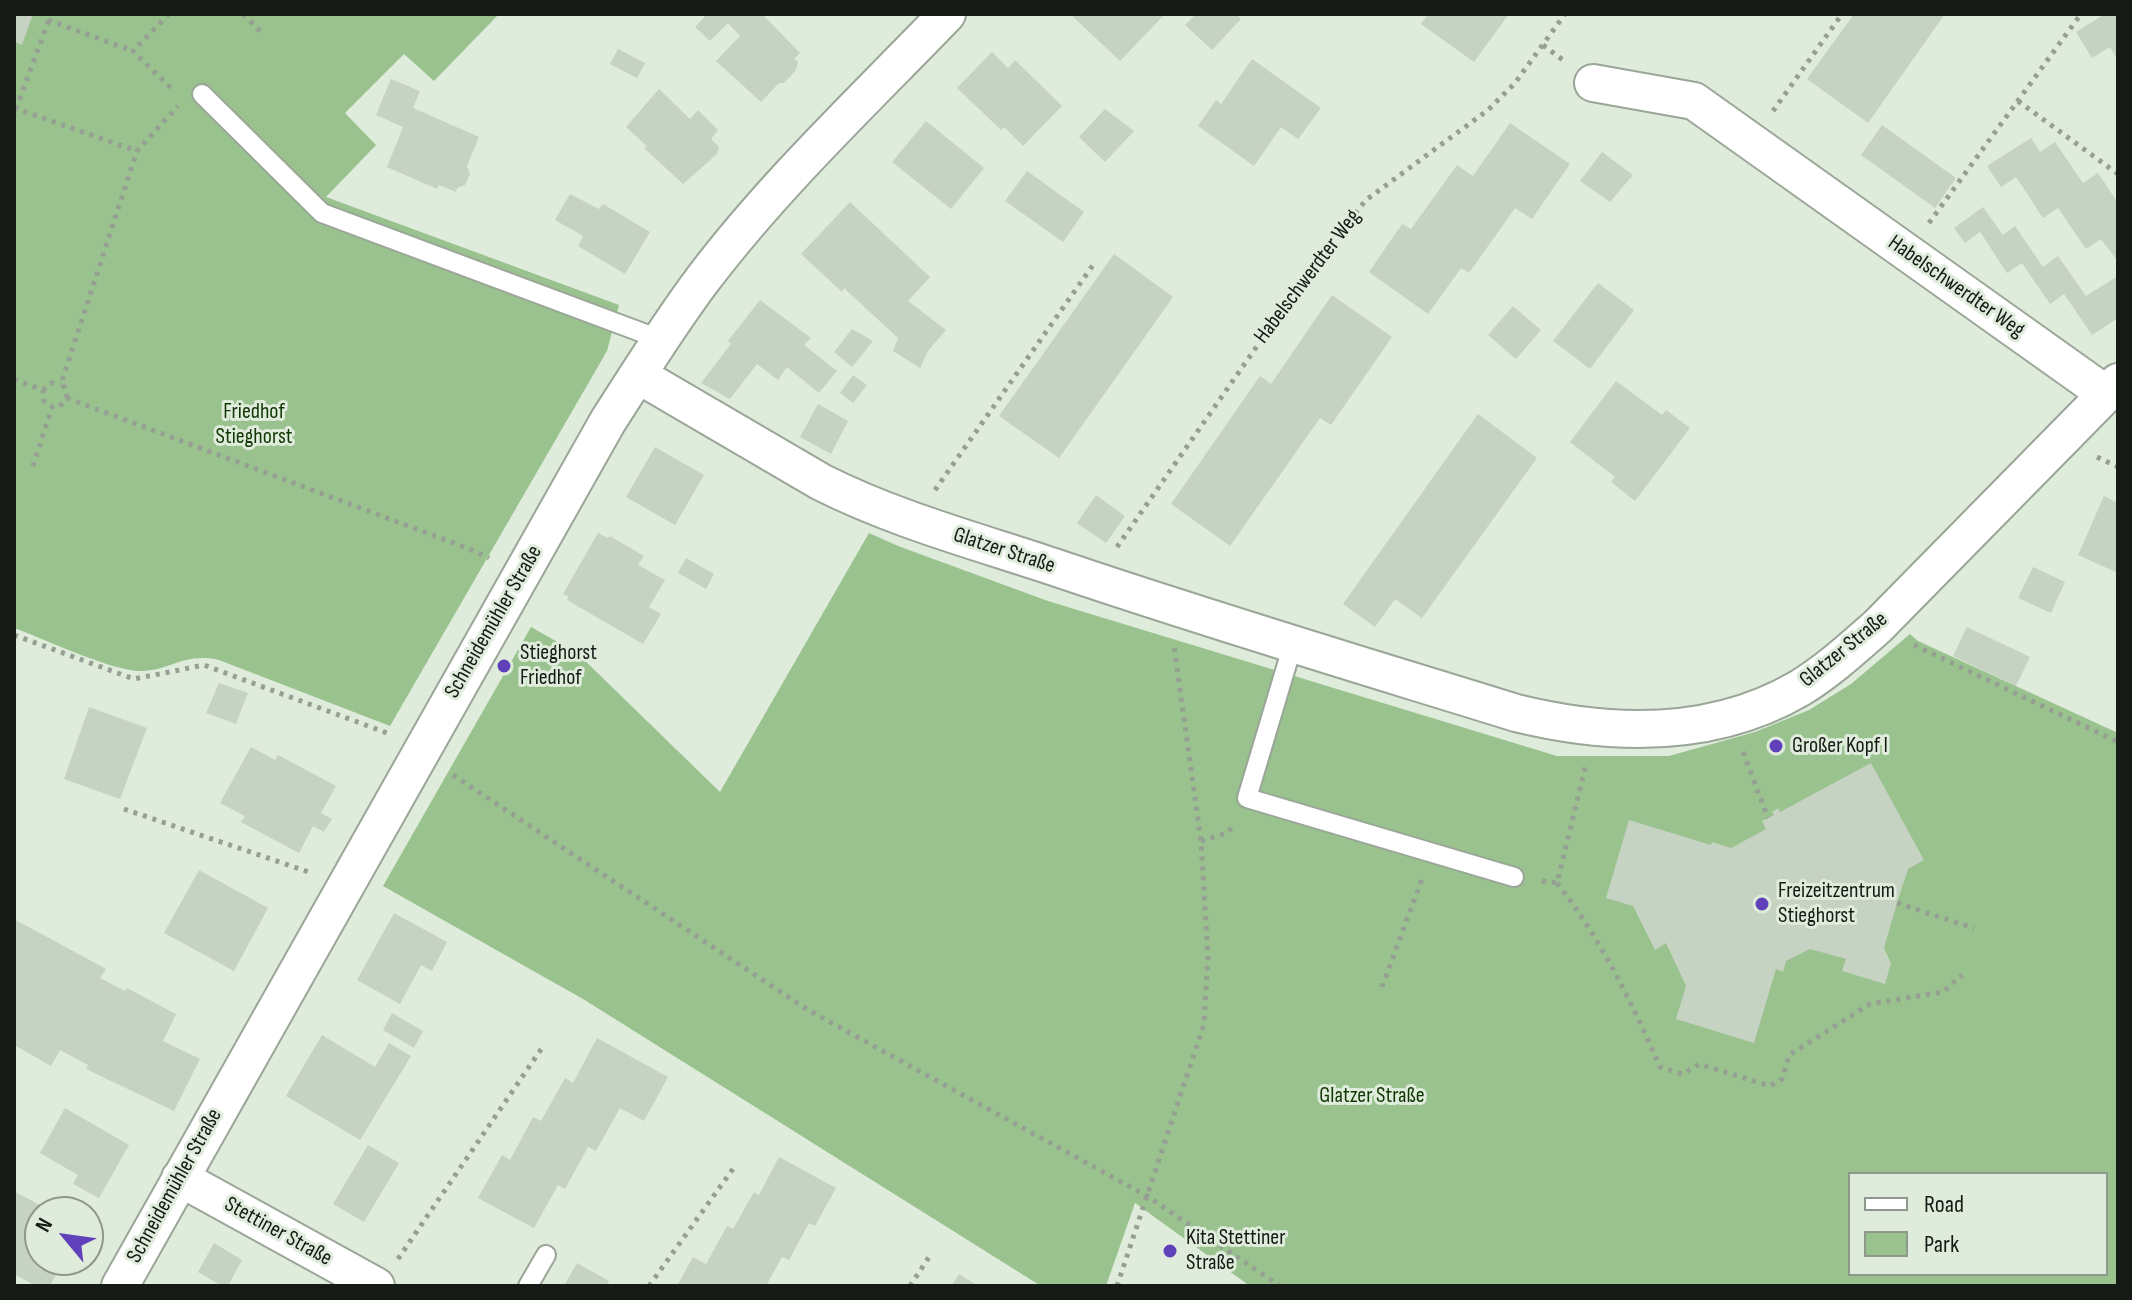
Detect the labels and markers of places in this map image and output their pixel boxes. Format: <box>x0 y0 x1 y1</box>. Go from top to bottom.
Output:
place label: Stieghorst Friedhof <box>520 640 597 692</box>
marker: Stieghorst Friedhof <box>495 657 513 675</box>
place label: Großer Kopf I <box>1792 733 1888 759</box>
marker: Großer Kopf I <box>1767 737 1785 755</box>
place label: Freizeitzentrum Stieghorst <box>1778 878 1895 930</box>
marker: Freizeitzentrum Stieghorst <box>1753 895 1771 913</box>
place label: Kita Stettiner Straße <box>1186 1225 1285 1276</box>
marker: Kita Stettiner Straße <box>1161 1242 1179 1260</box>

